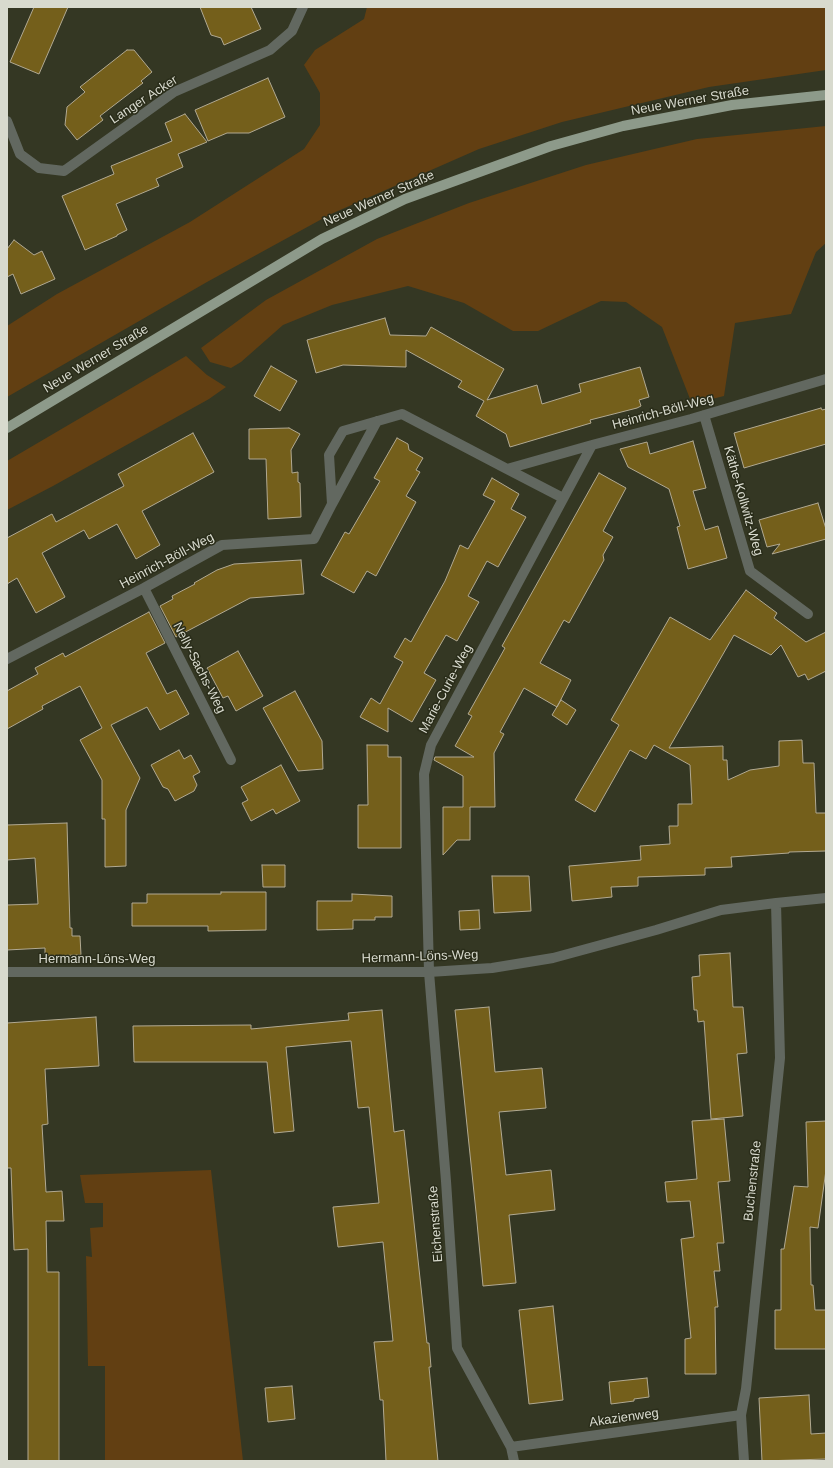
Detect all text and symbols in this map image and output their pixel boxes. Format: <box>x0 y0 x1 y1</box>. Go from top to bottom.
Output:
street label: Langer Acker <box>107 72 181 128</box>
street label: Neue Werner Straße <box>630 83 750 119</box>
street label: Neue Werner Straße <box>321 168 437 230</box>
street label: Neue Werner Straße <box>41 321 151 397</box>
street label: Heinrich-Böll-Weg <box>611 391 715 433</box>
street label: Käthe-Kollwitz-Weg <box>720 444 766 558</box>
street label: Heinrich-Böll-Weg <box>117 530 217 592</box>
street label: Nelly-Sachs-Weg <box>169 620 229 716</box>
street label: Marie-Curie-Weg <box>416 642 476 736</box>
street label: Hermann-Löns-Weg <box>361 947 479 967</box>
street label: Hermann-Löns-Weg <box>39 951 155 967</box>
street label: Buchenstraße <box>741 1140 765 1222</box>
street label: Eichenstraße <box>426 1185 446 1263</box>
street label: Akazienweg <box>588 1405 660 1431</box>

